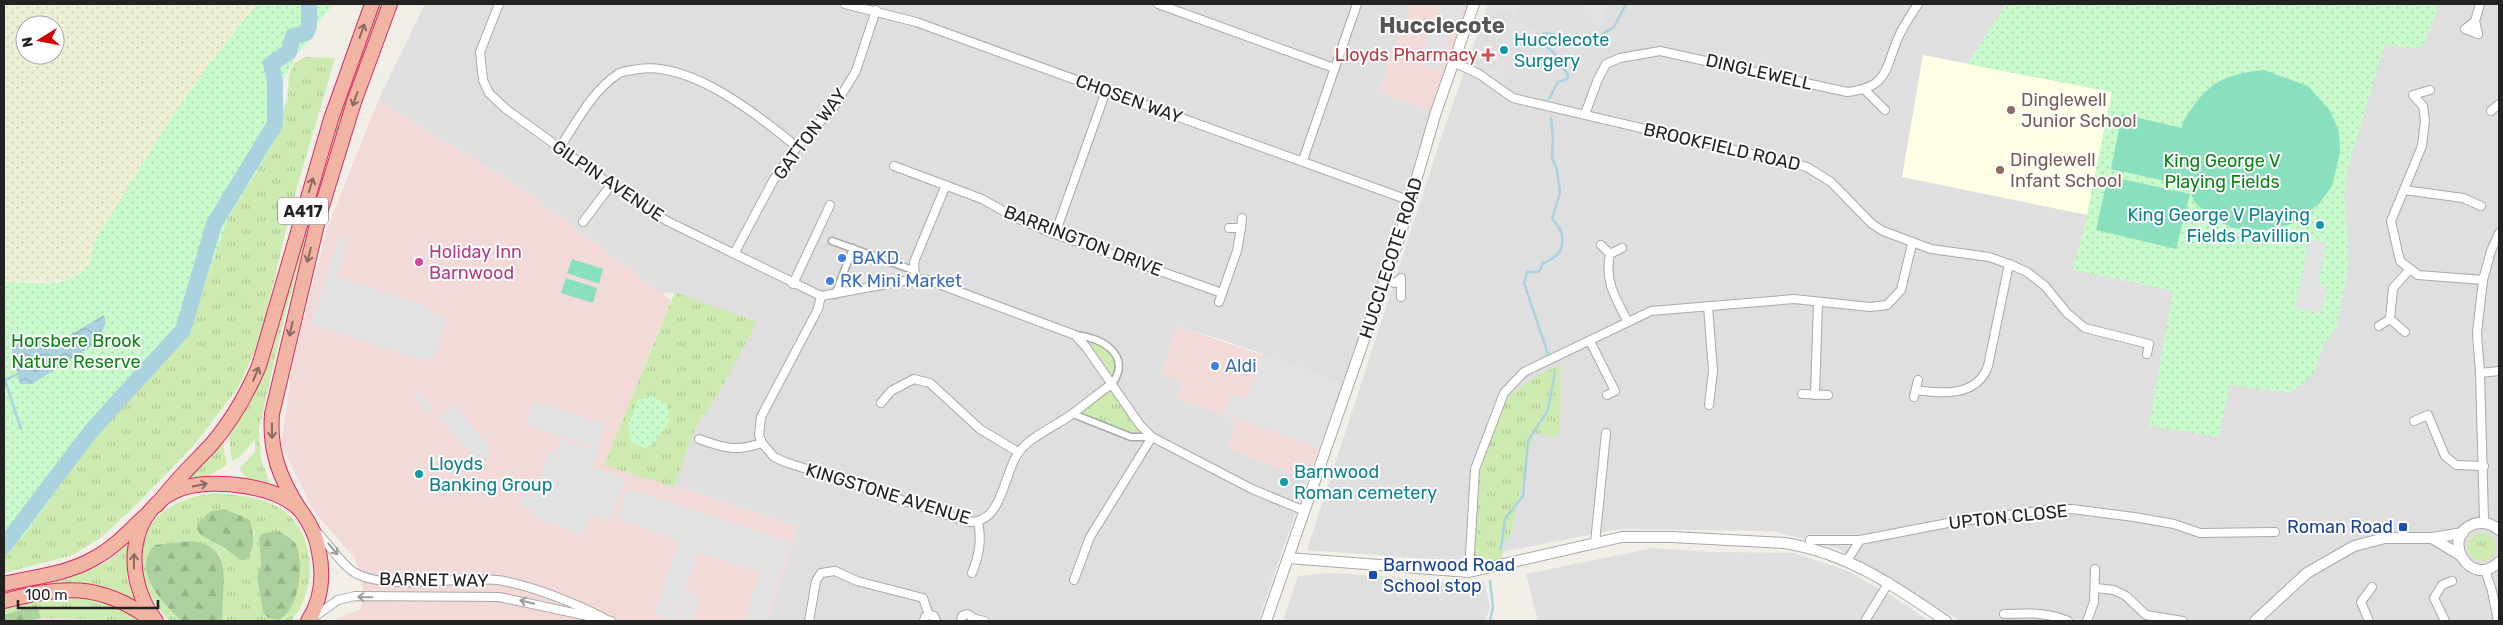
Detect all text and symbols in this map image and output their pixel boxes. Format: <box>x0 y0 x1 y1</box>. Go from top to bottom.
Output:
district label: Hucclecote <box>1379 12 1505 39</box>
north arrow <box>15 15 65 65</box>
one-way arrow <box>358 24 367 39</box>
place label: Hucclecote Surgery <box>1514 29 1609 72</box>
text: N <box>18 36 37 49</box>
place label: Lloyds Pharmacy <box>1335 44 1478 66</box>
marker: Hucclecote Surgery <box>1498 44 1510 56</box>
marker: Lloyds Pharmacy <box>1482 49 1494 61</box>
street label: DINGLEWELL <box>1704 49 1814 95</box>
street label: CHOSEN WAY <box>1073 69 1186 129</box>
street label: GATTON WAY <box>769 84 852 184</box>
place label: Dinglewell Junior School <box>2021 89 2137 132</box>
one-way arrow <box>350 90 359 106</box>
marker: Dinglewell Junior School <box>2005 104 2017 116</box>
street label: BROOKFIELD ROAD <box>1641 118 1803 176</box>
street label: GILPIN AVENUE <box>548 135 668 227</box>
place label: Dinglewell Infant School <box>2010 149 2122 192</box>
park label: King George V Playing Fields <box>2163 150 2281 193</box>
marker: Dinglewell Infant School <box>1994 164 2006 176</box>
street label: HUCCLECOTE ROAD <box>1355 175 1427 341</box>
one-way arrow <box>307 178 316 193</box>
road number: A417 <box>278 198 328 225</box>
street label: BARRINGTON DRIVE <box>1001 201 1165 281</box>
place label: King George V Playing Fields Pavillion <box>2127 204 2310 247</box>
marker: King George V Playing Fields Pavillion <box>2314 219 2326 231</box>
place label: Holiday Inn Barnwood <box>429 241 522 284</box>
one-way arrow <box>304 246 314 262</box>
place label: BAKD. <box>852 247 903 269</box>
marker: BAKD. <box>836 252 848 264</box>
marker: Holiday Inn Barnwood <box>413 256 425 268</box>
place label: RK Mini Market <box>840 270 962 292</box>
marker: RK Mini Market <box>824 275 836 287</box>
one-way arrow <box>286 320 295 336</box>
park label: Horsbere Brook Nature Reserve <box>11 330 142 373</box>
place label: Aldi <box>1225 355 1257 377</box>
marker: Aldi <box>1209 360 1221 372</box>
one-way arrow <box>252 367 261 382</box>
one-way arrow <box>267 422 277 438</box>
place label: Lloyds Banking Group <box>429 453 552 496</box>
street label: KINGSTONE AVENUE <box>803 458 973 530</box>
place label: Barnwood Roman cemetery <box>1294 461 1437 504</box>
marker: Lloyds Banking Group <box>413 468 425 480</box>
marker: Barnwood Roman cemetery <box>1278 476 1290 488</box>
one-way arrow <box>191 480 207 489</box>
street label: UPTON CLOSE <box>1947 500 2069 534</box>
place label: Roman Road <box>2287 516 2393 538</box>
marker: Roman Road <box>2397 521 2409 533</box>
one-way arrow <box>327 542 339 555</box>
one-way arrow <box>129 553 139 570</box>
place label: Barnwood Road School stop <box>1383 554 1515 597</box>
street label: BARNET WAY <box>379 568 489 592</box>
marker: Barnwood Road School stop <box>1367 569 1379 581</box>
scale bar <box>18 578 158 610</box>
text: 100 m <box>25 586 67 604</box>
one-way arrow <box>357 592 373 601</box>
one-way arrow <box>520 597 536 606</box>

